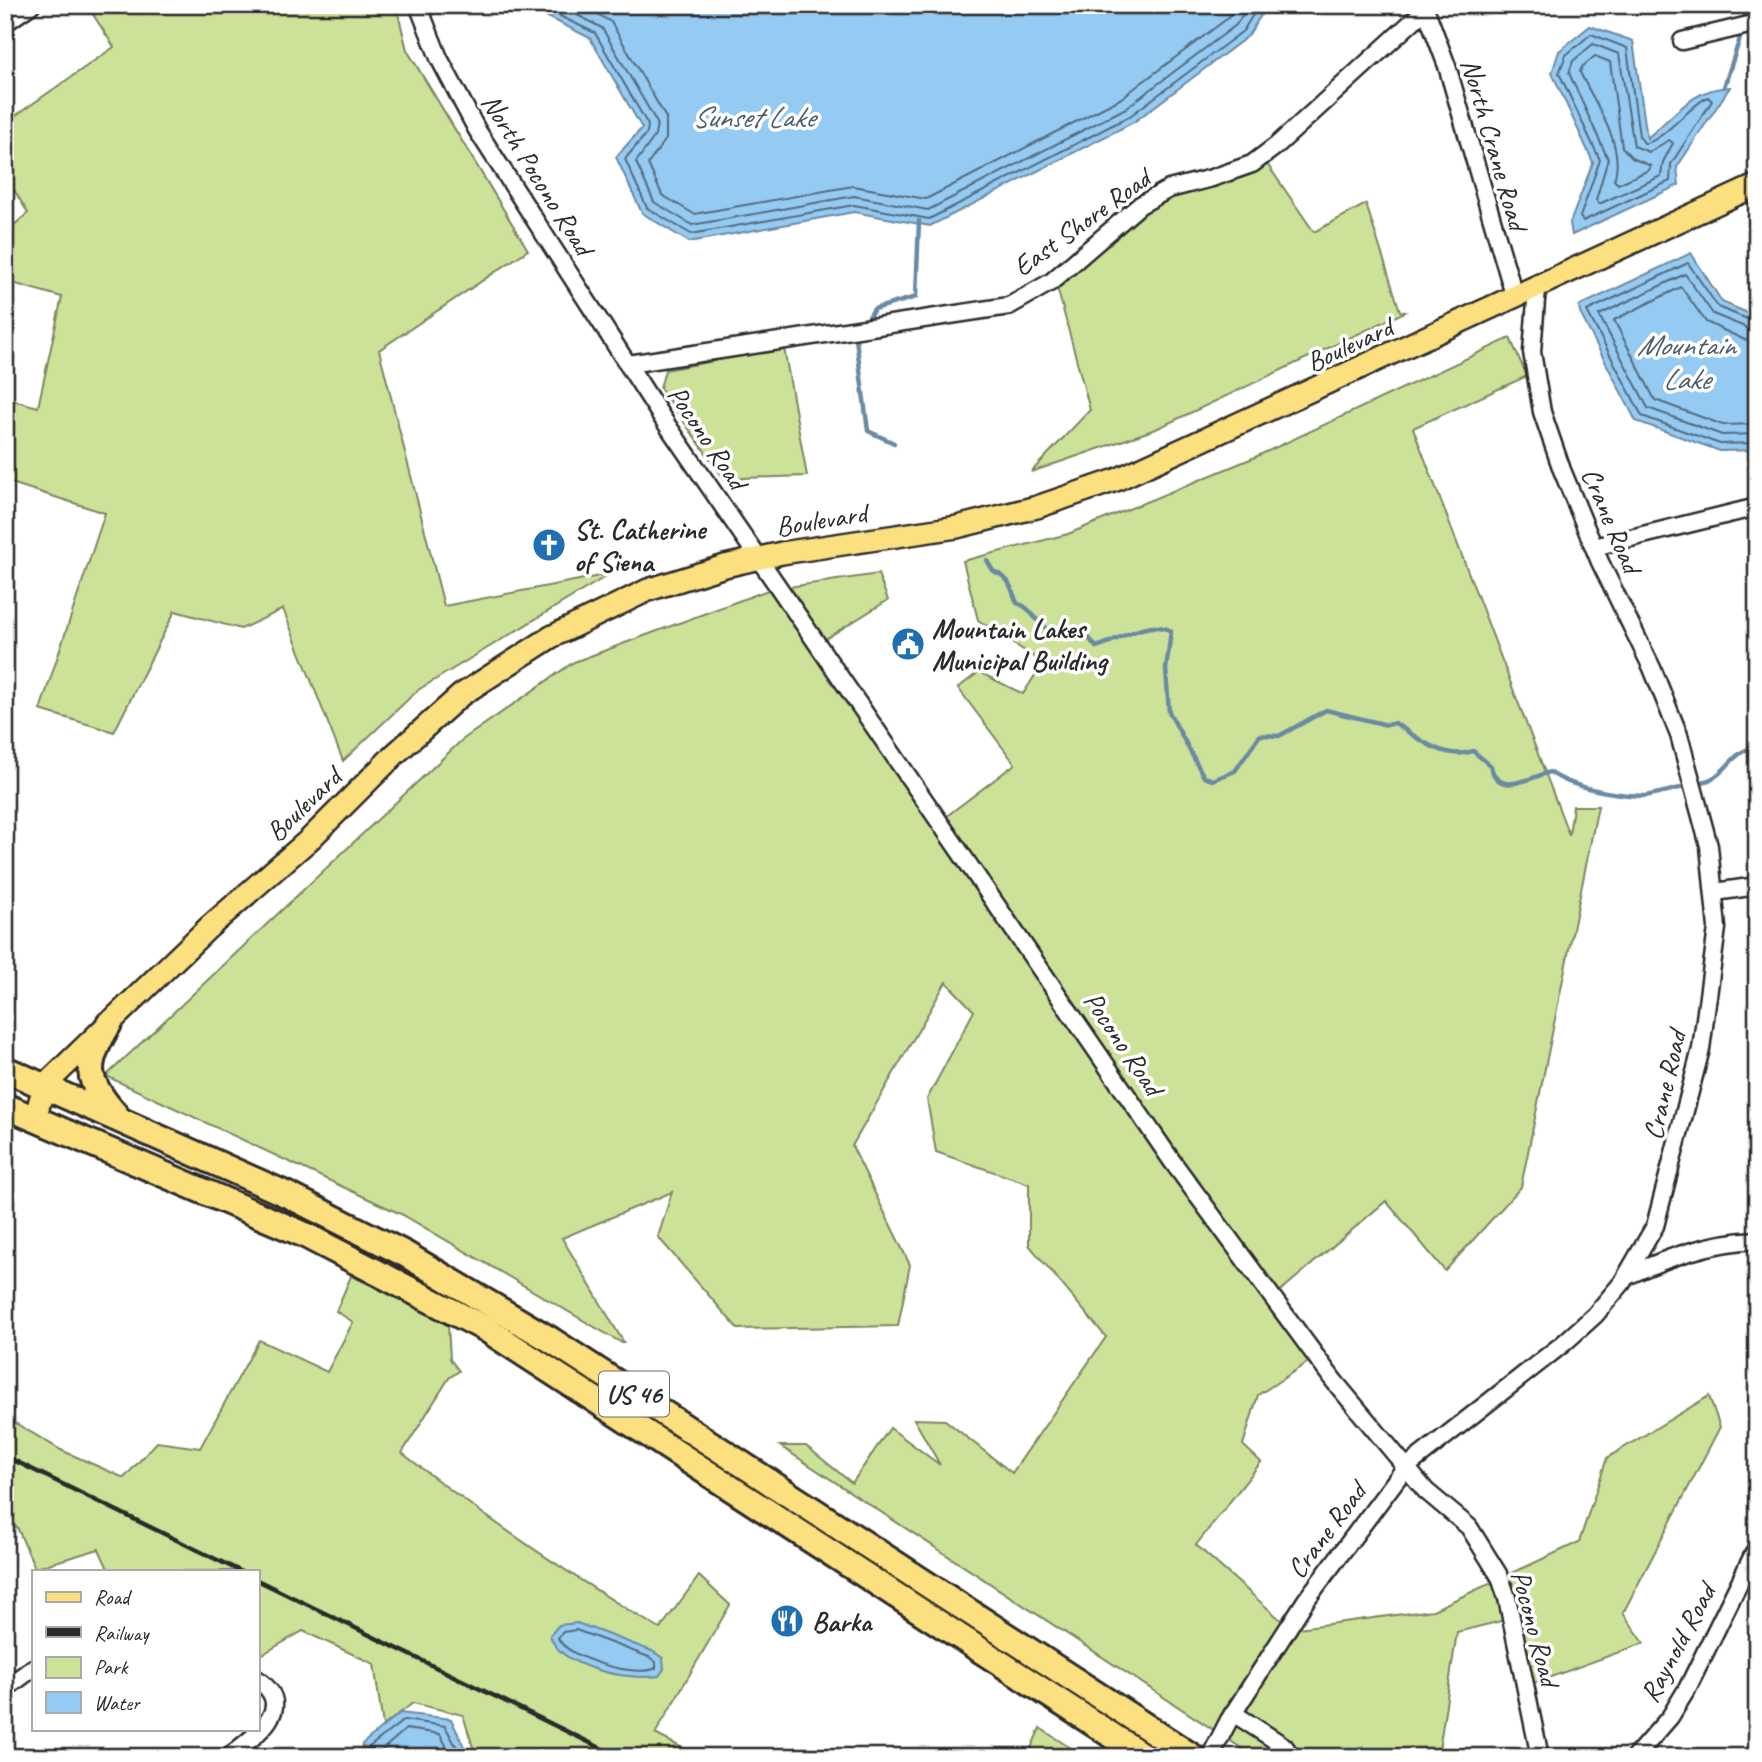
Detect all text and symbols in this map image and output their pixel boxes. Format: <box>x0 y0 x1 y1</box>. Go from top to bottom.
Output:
street label: North Crane Road <box>1453 55 1537 238</box>
street label: North Pocono Road <box>474 87 603 265</box>
water label: Sunset Lake <box>692 98 818 136</box>
street label: East Shore Road <box>1006 159 1160 284</box>
street label: Boulevard <box>1300 308 1402 380</box>
water label: Mountain Lake <box>1637 326 1738 398</box>
street label: Pocono Road <box>660 379 757 499</box>
street label: Crane Road <box>1574 462 1651 582</box>
street label: Boulevard <box>773 494 873 544</box>
place label: St. Catherine of Siena <box>574 512 708 579</box>
church icon: St. Catherine of Siena <box>530 526 568 564</box>
place label: Mountain Lakes Municipal Building <box>932 611 1109 678</box>
public building icon: Mountain Lakes Municipal Building <box>889 625 927 663</box>
street label: Boulevard <box>258 757 351 849</box>
street label: Pocono Road <box>1076 985 1173 1105</box>
street label: Crane Road <box>1635 1023 1695 1143</box>
road number: US 46 <box>599 1372 669 1416</box>
street label: Crane Road <box>1279 1472 1376 1585</box>
street label: Pocono Road <box>1503 1567 1569 1694</box>
legend <box>32 1570 259 1730</box>
street label: Raynold Road <box>1632 1575 1725 1708</box>
text: Road <box>94 1584 133 1610</box>
restaurant icon: Barka <box>768 1602 806 1640</box>
place label: Barka <box>812 1604 874 1639</box>
text: Railway <box>94 1620 150 1646</box>
text: Park <box>94 1654 129 1680</box>
text: Water <box>94 1690 141 1716</box>

